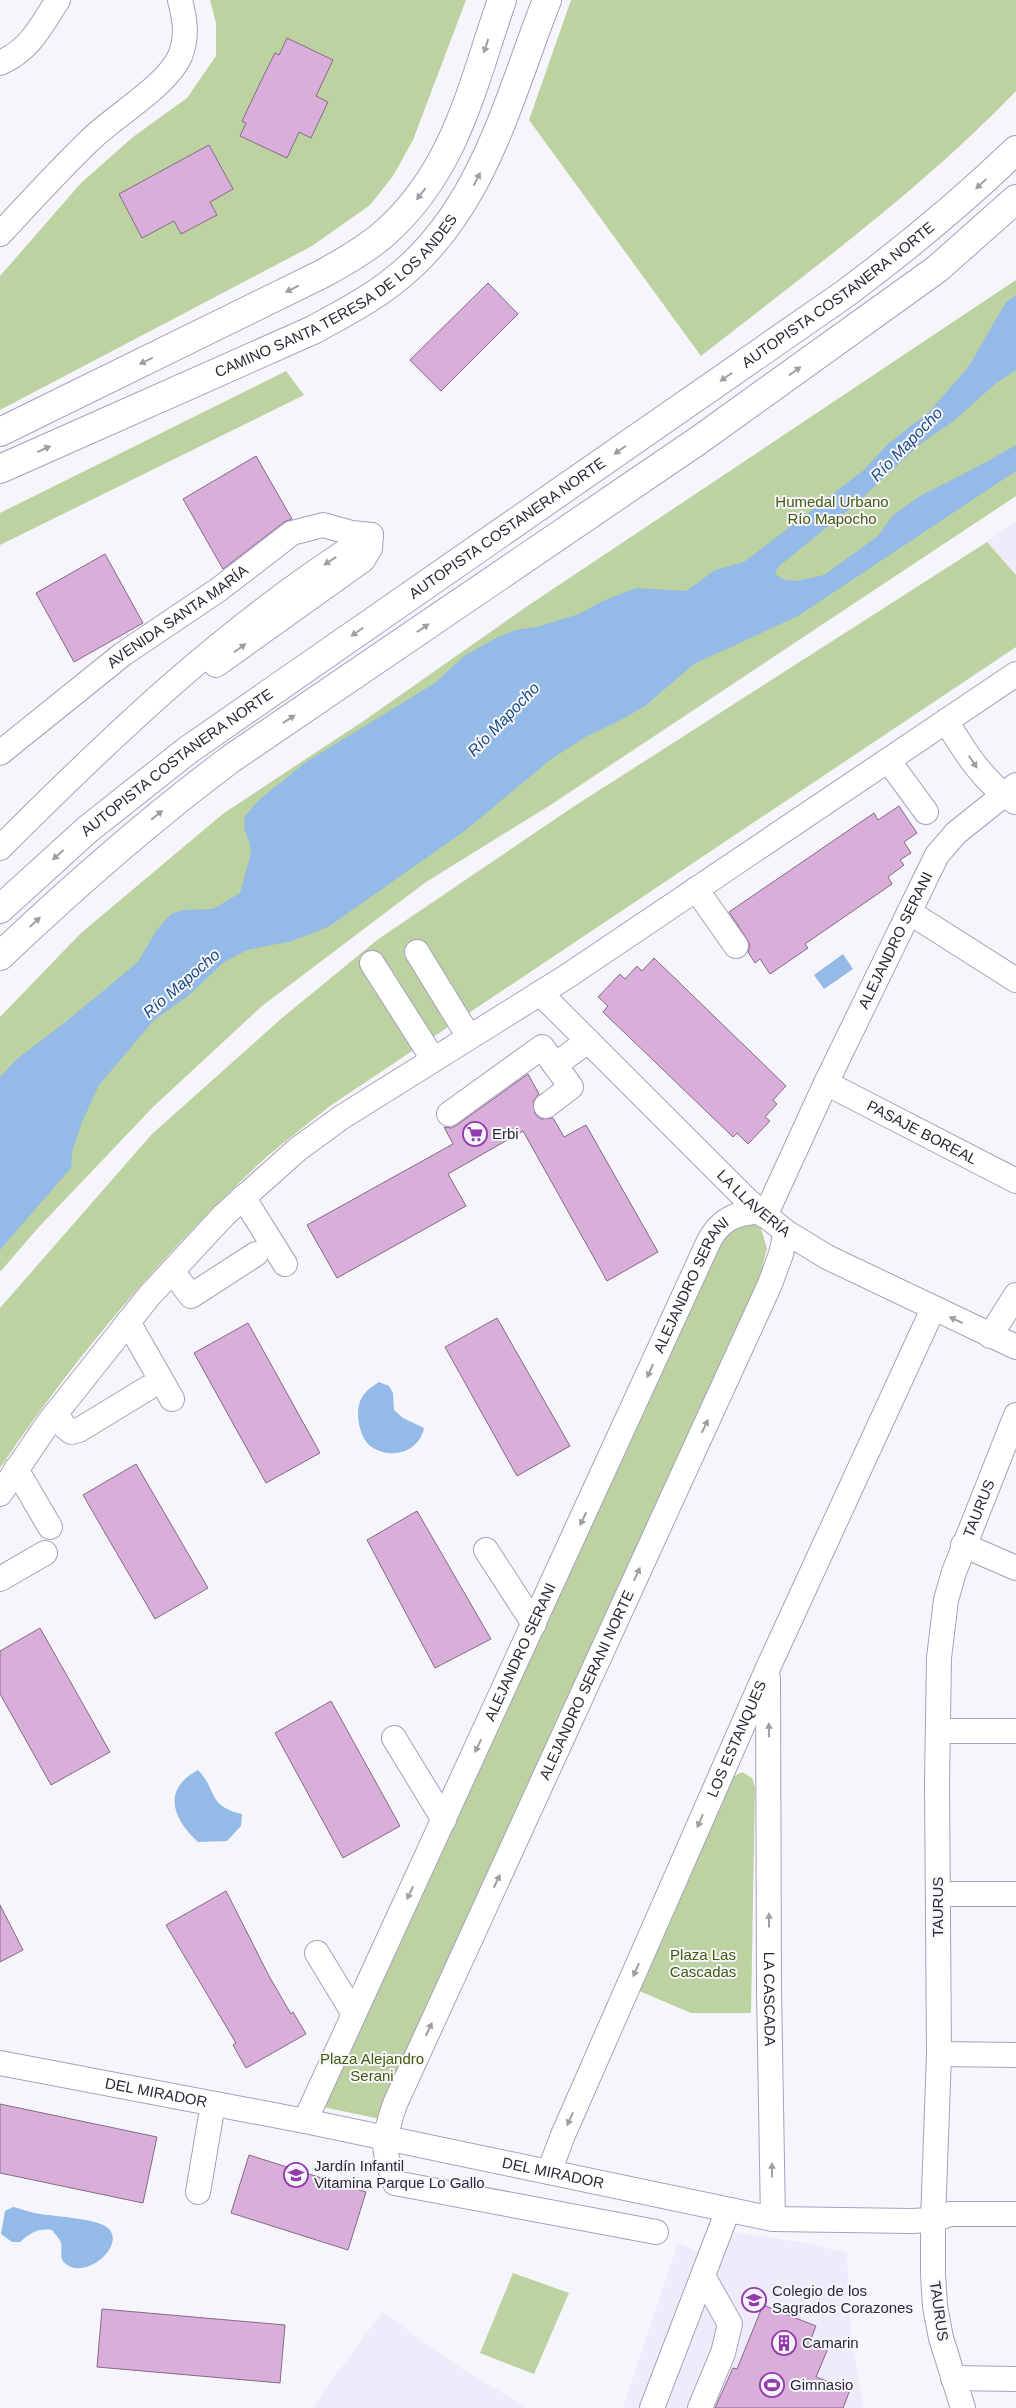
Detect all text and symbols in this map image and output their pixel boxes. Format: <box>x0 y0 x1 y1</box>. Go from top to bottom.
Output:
one-way arrow <box>482 39 490 54</box>
one-way arrow <box>473 172 481 186</box>
one-way arrow <box>975 178 987 190</box>
one-way arrow <box>416 187 427 200</box>
street label: CAMINO SANTA TERESA DE LOS ANDES <box>212 211 460 380</box>
street label: AUTOPISTA COSTANERA NORTE <box>738 218 937 371</box>
one-way arrow <box>284 285 299 293</box>
one-way arrow <box>139 357 153 365</box>
one-way arrow <box>789 366 802 376</box>
one-way arrow <box>719 372 732 382</box>
water label: Río Mapocho <box>867 404 946 484</box>
one-way arrow <box>37 445 51 453</box>
one-way arrow <box>613 445 627 455</box>
street label: AUTOPISTA COSTANERA NORTE <box>406 454 608 602</box>
park label: Humedal Urbano Río Mapocho <box>775 493 889 527</box>
one-way arrow <box>323 556 336 565</box>
street label: AVENIDA SANTA MARÍA <box>103 561 251 671</box>
one-way arrow <box>416 623 430 633</box>
one-way arrow <box>350 627 364 637</box>
one-way arrow <box>233 643 247 653</box>
water label: Río Mapocho <box>464 679 543 759</box>
street label: AUTOPISTA COSTANERA NORTE <box>77 685 276 839</box>
one-way arrow <box>282 715 296 724</box>
one-way arrow <box>968 755 977 769</box>
one-way arrow <box>150 809 163 820</box>
one-way arrow <box>53 849 65 861</box>
street label: ALEJANDRO SERANI <box>854 869 936 1011</box>
one-way arrow <box>29 916 41 928</box>
water label: Río Mapocho <box>140 946 223 1021</box>
street label: PASAJE BOREAL <box>864 1097 980 1167</box>
supermarket icon: Erbi <box>462 1121 488 1147</box>
place label: Erbi <box>492 1125 519 1142</box>
street label: LA LLAVERÍA <box>714 1166 794 1240</box>
street label: ALEJANDRO SERANI <box>650 1213 732 1356</box>
one-way arrow <box>949 1315 963 1323</box>
one-way arrow <box>646 1364 654 1378</box>
one-way arrow <box>701 1419 709 1433</box>
street label: TAURUS <box>960 1477 998 1540</box>
one-way arrow <box>578 1512 586 1526</box>
one-way arrow <box>634 1567 642 1581</box>
street label: ALEJANDRO SERANI <box>481 1580 559 1724</box>
street label: ALEJANDRO SERANI NORTE <box>535 1587 637 1782</box>
street label: LOS ESTANQUES <box>703 1678 769 1800</box>
one-way arrow <box>764 1721 772 1737</box>
one-way arrow <box>474 1739 482 1753</box>
one-way arrow <box>696 1814 704 1828</box>
one-way arrow <box>493 1874 501 1888</box>
street label: TAURUS <box>929 1877 946 1937</box>
one-way arrow <box>406 1886 414 1900</box>
one-way arrow <box>765 1912 773 1928</box>
park label: Plaza Las Cascadas <box>670 1946 736 1980</box>
street label: LA CASCADA <box>761 1952 779 2046</box>
one-way arrow <box>631 1963 639 1977</box>
one-way arrow <box>425 2021 434 2036</box>
park label: Plaza Alejandro Serani <box>320 2050 424 2084</box>
street label: DEL MIRADOR <box>104 2074 209 2110</box>
one-way arrow <box>566 2112 574 2126</box>
street label: DEL MIRADOR <box>501 2154 606 2191</box>
place label: Jardín Infantil Vitamina Parque Lo Gallo <box>314 2157 485 2191</box>
school or university icon: Jardín Infantil Vitamina Parque Lo Gallo <box>283 2162 309 2188</box>
one-way arrow <box>768 2162 776 2178</box>
street label: TAURUS <box>927 2280 952 2342</box>
place label: Colegio de los Sagrados Corazones <box>772 2282 913 2316</box>
school or university icon: Colegio de los Sagrados Corazones <box>741 2287 767 2313</box>
building icon: Camarin <box>771 2330 797 2356</box>
place label: Camarin <box>802 2334 859 2351</box>
sports icon: Gimnasio <box>759 2372 785 2398</box>
place label: Gimnasio <box>790 2376 853 2393</box>

